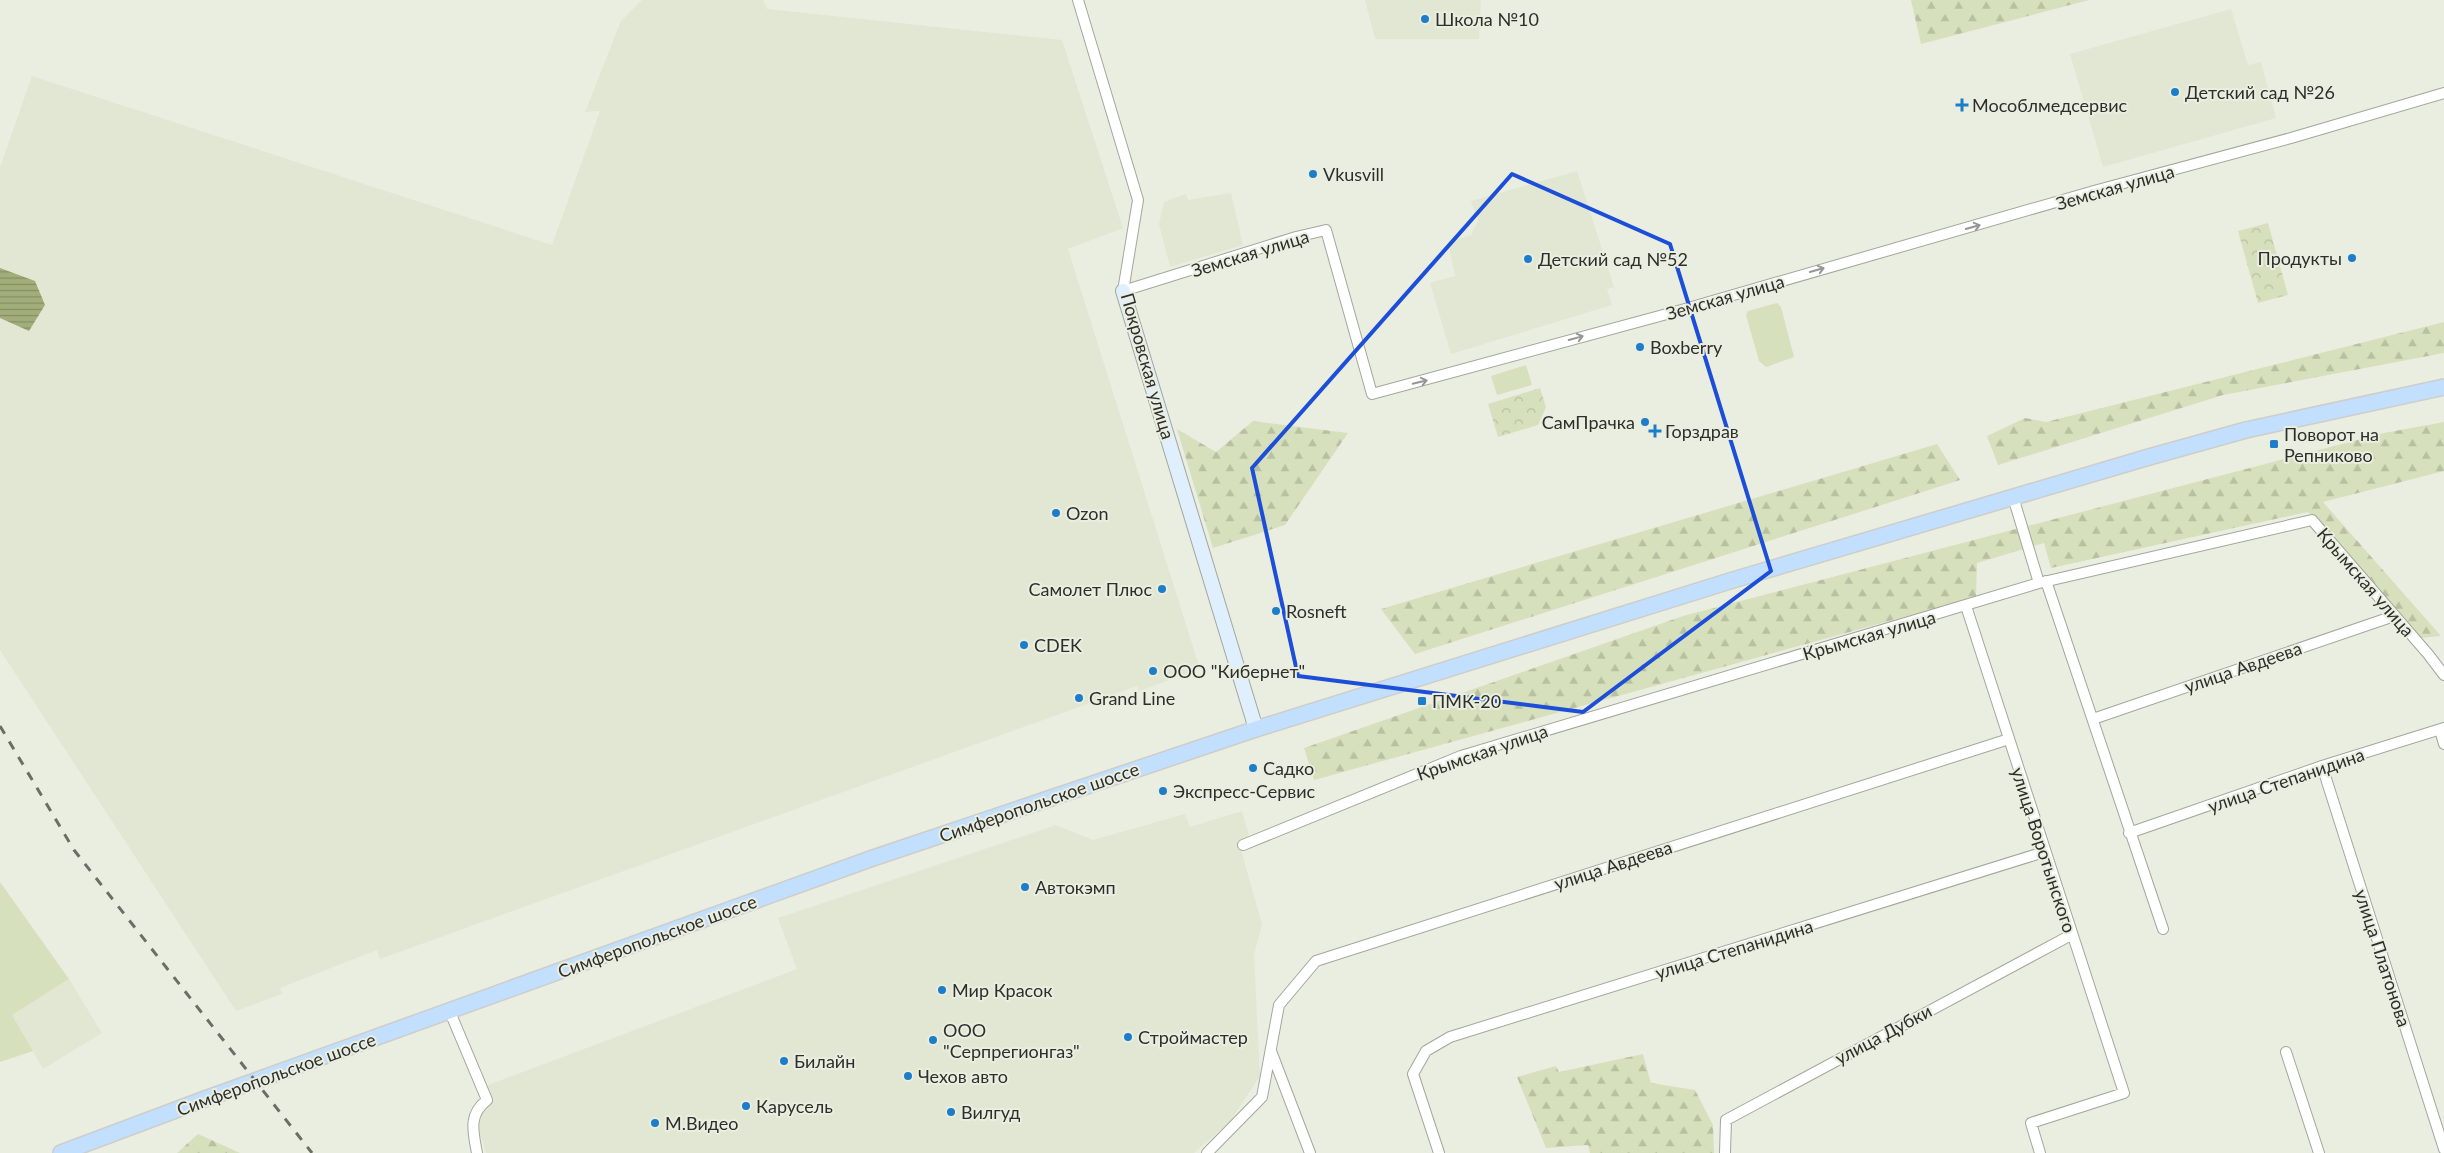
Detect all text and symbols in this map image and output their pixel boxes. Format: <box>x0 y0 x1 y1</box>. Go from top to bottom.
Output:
place label: Школа №10 <box>1435 8 1539 30</box>
marker: Школа №10 <box>1419 13 1431 25</box>
place label: Детский сад №26 <box>2185 81 2335 103</box>
marker: Детский сад №26 <box>2169 86 2181 98</box>
place label: Мособлмедсервис <box>1972 94 2127 116</box>
marker: Мособлмедсервис <box>1956 99 1968 111</box>
street label: Земская улица <box>2053 160 2177 214</box>
place label: Vkusvill <box>1323 163 1384 185</box>
marker: Vkusvill <box>1307 168 1319 180</box>
one-way arrow <box>1965 221 1981 231</box>
street label: Земская улица <box>1188 225 1312 281</box>
place label: Продукты <box>2258 247 2342 269</box>
place label: Детский сад №52 <box>1538 248 1688 270</box>
marker: Продукты <box>2346 252 2358 264</box>
marker: Детский сад №52 <box>1522 253 1534 265</box>
one-way arrow <box>1808 265 1824 274</box>
street label: Земская улица <box>1663 270 1787 324</box>
street label: Покровская улица <box>1117 290 1179 442</box>
one-way arrow <box>1568 333 1584 343</box>
place label: Boxberry <box>1650 336 1723 358</box>
marker: Boxberry <box>1634 341 1646 353</box>
one-way arrow <box>1411 377 1427 386</box>
place label: СамПрачка <box>1542 411 1635 433</box>
marker: СамПрачка <box>1639 416 1651 428</box>
place label: Горздрав <box>1665 420 1739 442</box>
place label: Поворот на Репниково <box>2284 423 2379 466</box>
marker: Горздрав <box>1649 425 1661 437</box>
marker: Поворот на Репниково <box>2268 438 2280 450</box>
place label: Ozon <box>1066 502 1108 524</box>
marker: Ozon <box>1050 507 1062 519</box>
street label: Крымская улица <box>2313 523 2419 641</box>
place label: Самолет Плюс <box>1029 578 1152 600</box>
marker: Самолет Плюс <box>1156 583 1168 595</box>
place label: Rosneft <box>1286 600 1347 622</box>
marker: Rosneft <box>1270 605 1282 617</box>
street label: Крымская улица <box>1800 606 1938 664</box>
place label: CDEK <box>1034 634 1082 656</box>
street label: улица Авдеева <box>2181 637 2305 697</box>
marker: CDEK <box>1018 639 1030 651</box>
place label: ООО "Кибернет" <box>1163 660 1305 682</box>
marker: ООО "Кибернет" <box>1147 665 1159 677</box>
place label: Grand Line <box>1089 687 1175 709</box>
place label: ПМК-20 <box>1432 690 1501 712</box>
marker: Grand Line <box>1073 692 1085 704</box>
marker: ПМК-20 <box>1416 695 1428 707</box>
street label: Крымская улица <box>1414 719 1550 785</box>
street label: улица Степанидина <box>2205 743 2367 817</box>
street label: Симферопольское шоссе <box>936 757 1142 847</box>
place label: Садко <box>1263 757 1314 779</box>
marker: Садко <box>1247 762 1259 774</box>
street label: улица Воротынского <box>2007 765 2081 935</box>
place label: Экспресс-Сервис <box>1173 780 1316 802</box>
marker: Экспресс-Сервис <box>1157 785 1169 797</box>
street label: улица Авдеева <box>1551 836 1675 894</box>
place label: Автокэмп <box>1035 876 1116 898</box>
marker: Автокэмп <box>1019 881 1031 893</box>
street label: улица Платонова <box>2350 886 2416 1030</box>
street label: Симферопольское шоссе <box>555 890 759 982</box>
street label: улица Степанидина <box>1652 915 1816 983</box>
place label: Мир Красок <box>952 979 1053 1001</box>
marker: Мир Красок <box>936 984 948 996</box>
street label: улица Дубки <box>1831 999 1935 1069</box>
place label: ООО "Серпрегионгаз" <box>943 1019 1080 1062</box>
place label: Строймастер <box>1138 1026 1248 1048</box>
street label: Симферопольское шоссе <box>174 1028 378 1120</box>
marker: Строймастер <box>1122 1031 1134 1043</box>
marker: ООО "Серпрегионгаз" <box>927 1034 939 1046</box>
place label: Билайн <box>794 1050 855 1072</box>
marker: Билайн <box>778 1055 790 1067</box>
place label: Чехов авто <box>918 1065 1008 1087</box>
marker: Чехов авто <box>902 1070 914 1082</box>
place label: Карусель <box>756 1095 833 1117</box>
marker: Карусель <box>740 1100 752 1112</box>
place label: Вилгуд <box>961 1101 1020 1123</box>
marker: Вилгуд <box>945 1106 957 1118</box>
place label: М.Видео <box>665 1112 738 1134</box>
marker: М.Видео <box>649 1117 661 1129</box>

